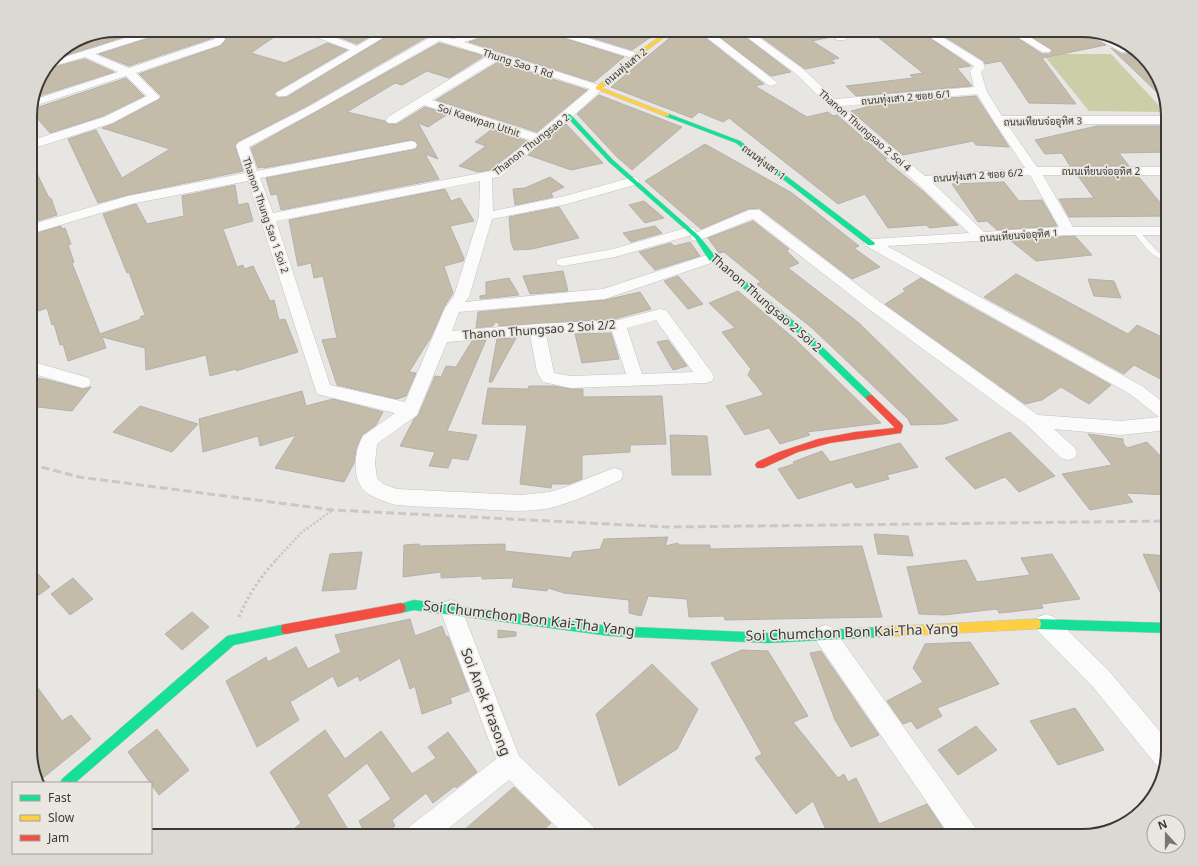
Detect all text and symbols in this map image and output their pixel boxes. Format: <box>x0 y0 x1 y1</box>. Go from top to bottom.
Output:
street label: ถนนทุ่งเสา 2 <box>600 44 650 88</box>
street label: Thung Sao 1 Rd <box>481 45 555 81</box>
street label: Thanon Thungsao 2 Soi 4 <box>816 86 914 174</box>
street label: ถนนทุ่งเสา 2 ซอย 6/1 <box>861 86 951 109</box>
street label: Soi Kaewpan Uthit <box>436 100 522 140</box>
street label: Thanon Thungsao 2 <box>490 110 572 178</box>
street label: ถนนเทียนจ่ออุทิศ 3 <box>1004 113 1083 130</box>
street label: ถนนทุ่งเสา 1 <box>739 141 789 184</box>
street label: Thanon Thung Sao 1 Soi 2 <box>240 155 293 275</box>
street label: ถนนเทียนจ่ออุทิศ 2 <box>1062 164 1141 179</box>
street label: ถนนทุ่งเสา 2 ซอย 6/2 <box>933 165 1024 186</box>
street label: ถนนเทียนจ่ออุทิศ 1 <box>979 225 1059 246</box>
street label: Thanon Thungsao 2 Soi 2 <box>707 250 826 356</box>
street label: Thanon Thungsao 2 Soi 2/2 <box>462 316 616 343</box>
street label: Soi Chumchon Bon Kai-Tha Yang <box>422 595 636 640</box>
street label: Soi Chumchon Bon Kai-Tha Yang <box>745 618 959 645</box>
street label: Soi Anek Prasong <box>457 645 516 759</box>
legend <box>12 782 152 854</box>
text: Fast <box>48 789 72 806</box>
text: Slow <box>48 809 75 826</box>
north arrow <box>1146 814 1186 854</box>
text: N <box>1155 816 1169 833</box>
text: Jam <box>47 829 69 846</box>

